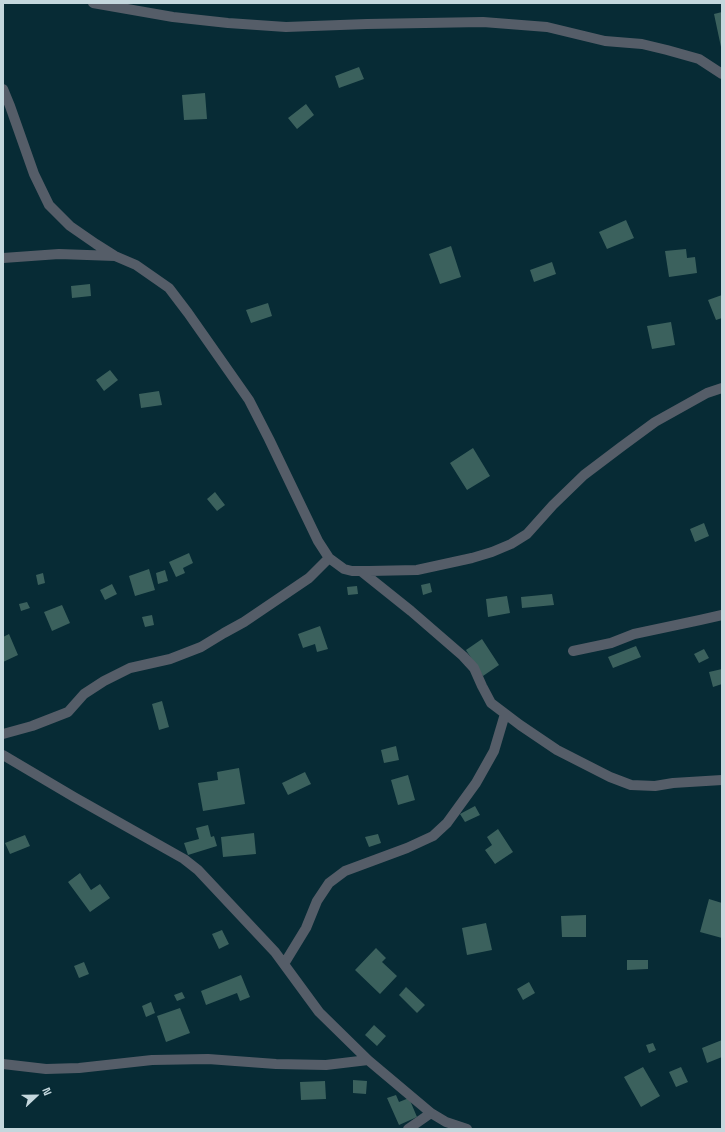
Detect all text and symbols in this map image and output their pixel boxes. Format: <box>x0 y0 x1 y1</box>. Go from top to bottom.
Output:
north arrow <box>16 1076 56 1116</box>
text: N <box>39 1085 55 1098</box>

